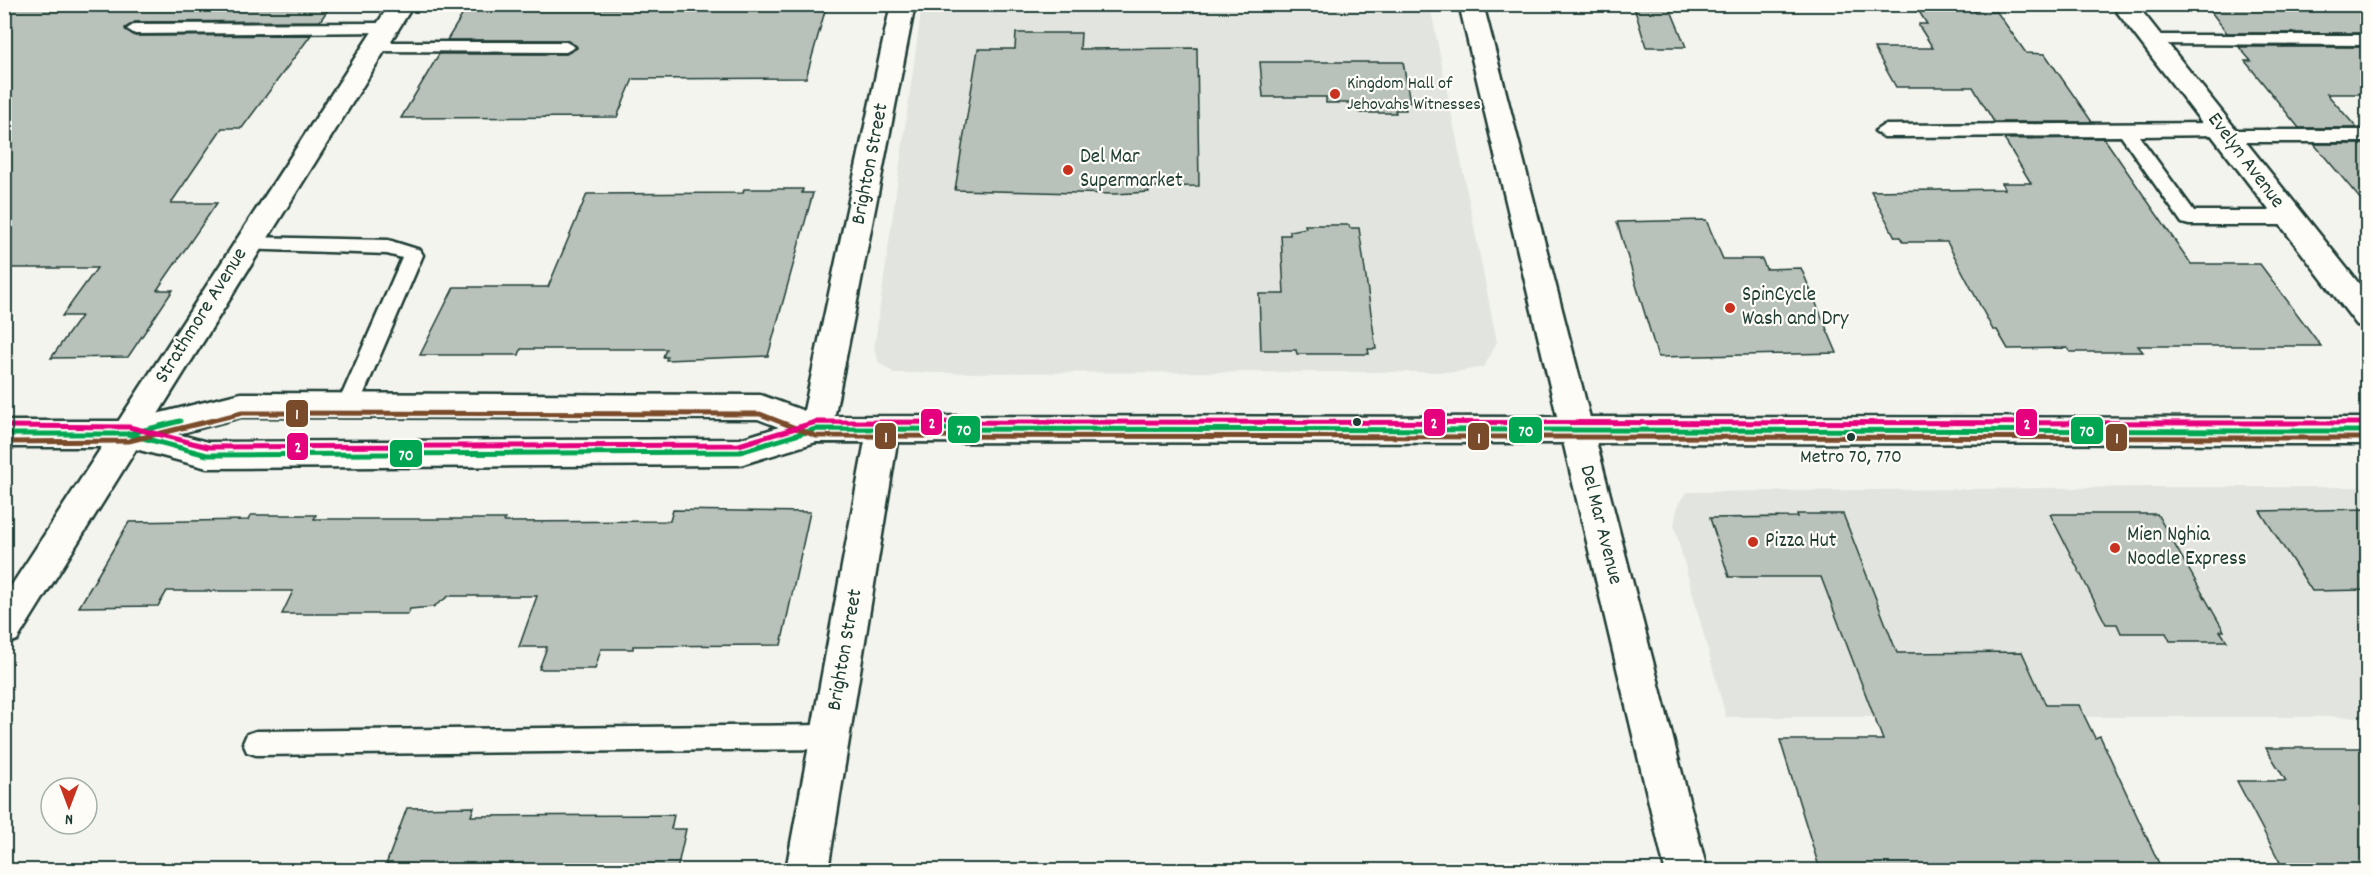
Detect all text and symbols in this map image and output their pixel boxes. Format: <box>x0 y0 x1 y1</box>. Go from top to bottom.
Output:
place label: Kingdom Hall of Jehovahs Witnesses <box>1347 72 1481 118</box>
marker: Kingdom Hall of Jehovahs Witnesses <box>1328 87 1342 101</box>
street label: Brighton Street <box>845 101 898 227</box>
street label: Evelyn Avenue <box>2199 107 2291 215</box>
place label: Del Mar Supermarket <box>1080 143 1183 197</box>
marker: Del Mar Supermarket <box>1061 163 1075 177</box>
street label: Strathmore Avenue <box>148 242 256 390</box>
place label: SpinCycle Wash and Dry <box>1742 281 1849 335</box>
marker: SpinCycle Wash and Dry <box>1723 301 1737 315</box>
line badge: 1 <box>285 399 309 428</box>
text: 1 <box>295 404 299 427</box>
line badge: 2 <box>920 408 943 436</box>
line badge: 2 <box>1423 408 1446 437</box>
line badge: 2 <box>2015 408 2038 437</box>
text: 2 <box>929 413 936 436</box>
text: 2 <box>1431 413 1438 436</box>
text: 2 <box>2024 414 2031 437</box>
line badge: 70 <box>947 415 981 444</box>
unlabelled marker <box>1351 416 1363 428</box>
line badge: 70 <box>1508 416 1543 444</box>
line badge: 70 <box>2070 416 2104 445</box>
text: 70 <box>957 420 971 443</box>
text: 70 <box>1519 421 1533 444</box>
text: 70 <box>2080 421 2094 444</box>
line badge: 1 <box>874 422 897 450</box>
line badge: 1 <box>1467 422 1490 451</box>
line badge: 1 <box>2105 423 2128 452</box>
text: 1 <box>884 427 888 450</box>
text: 1 <box>1477 428 1481 451</box>
text: 1 <box>2115 428 2119 451</box>
marker: Metro 70, 770 <box>1845 431 1857 443</box>
line badge: 2 <box>286 432 309 461</box>
text: 2 <box>295 437 302 460</box>
line badge: 70 <box>389 439 423 468</box>
place label: Metro 70, 770 <box>1800 444 1902 472</box>
text: 70 <box>399 445 413 468</box>
street label: Del Mar Avenue <box>1571 462 1629 588</box>
place label: Mien Nghia Noodle Express <box>2127 521 2247 575</box>
place label: Pizza Hut <box>1765 527 1837 557</box>
marker: Pizza Hut <box>1746 535 1760 549</box>
marker: Mien Nghia Noodle Express <box>2108 541 2122 555</box>
street label: Brighton Street <box>821 587 871 713</box>
north arrow <box>39 776 99 836</box>
text: N <box>65 807 73 830</box>

